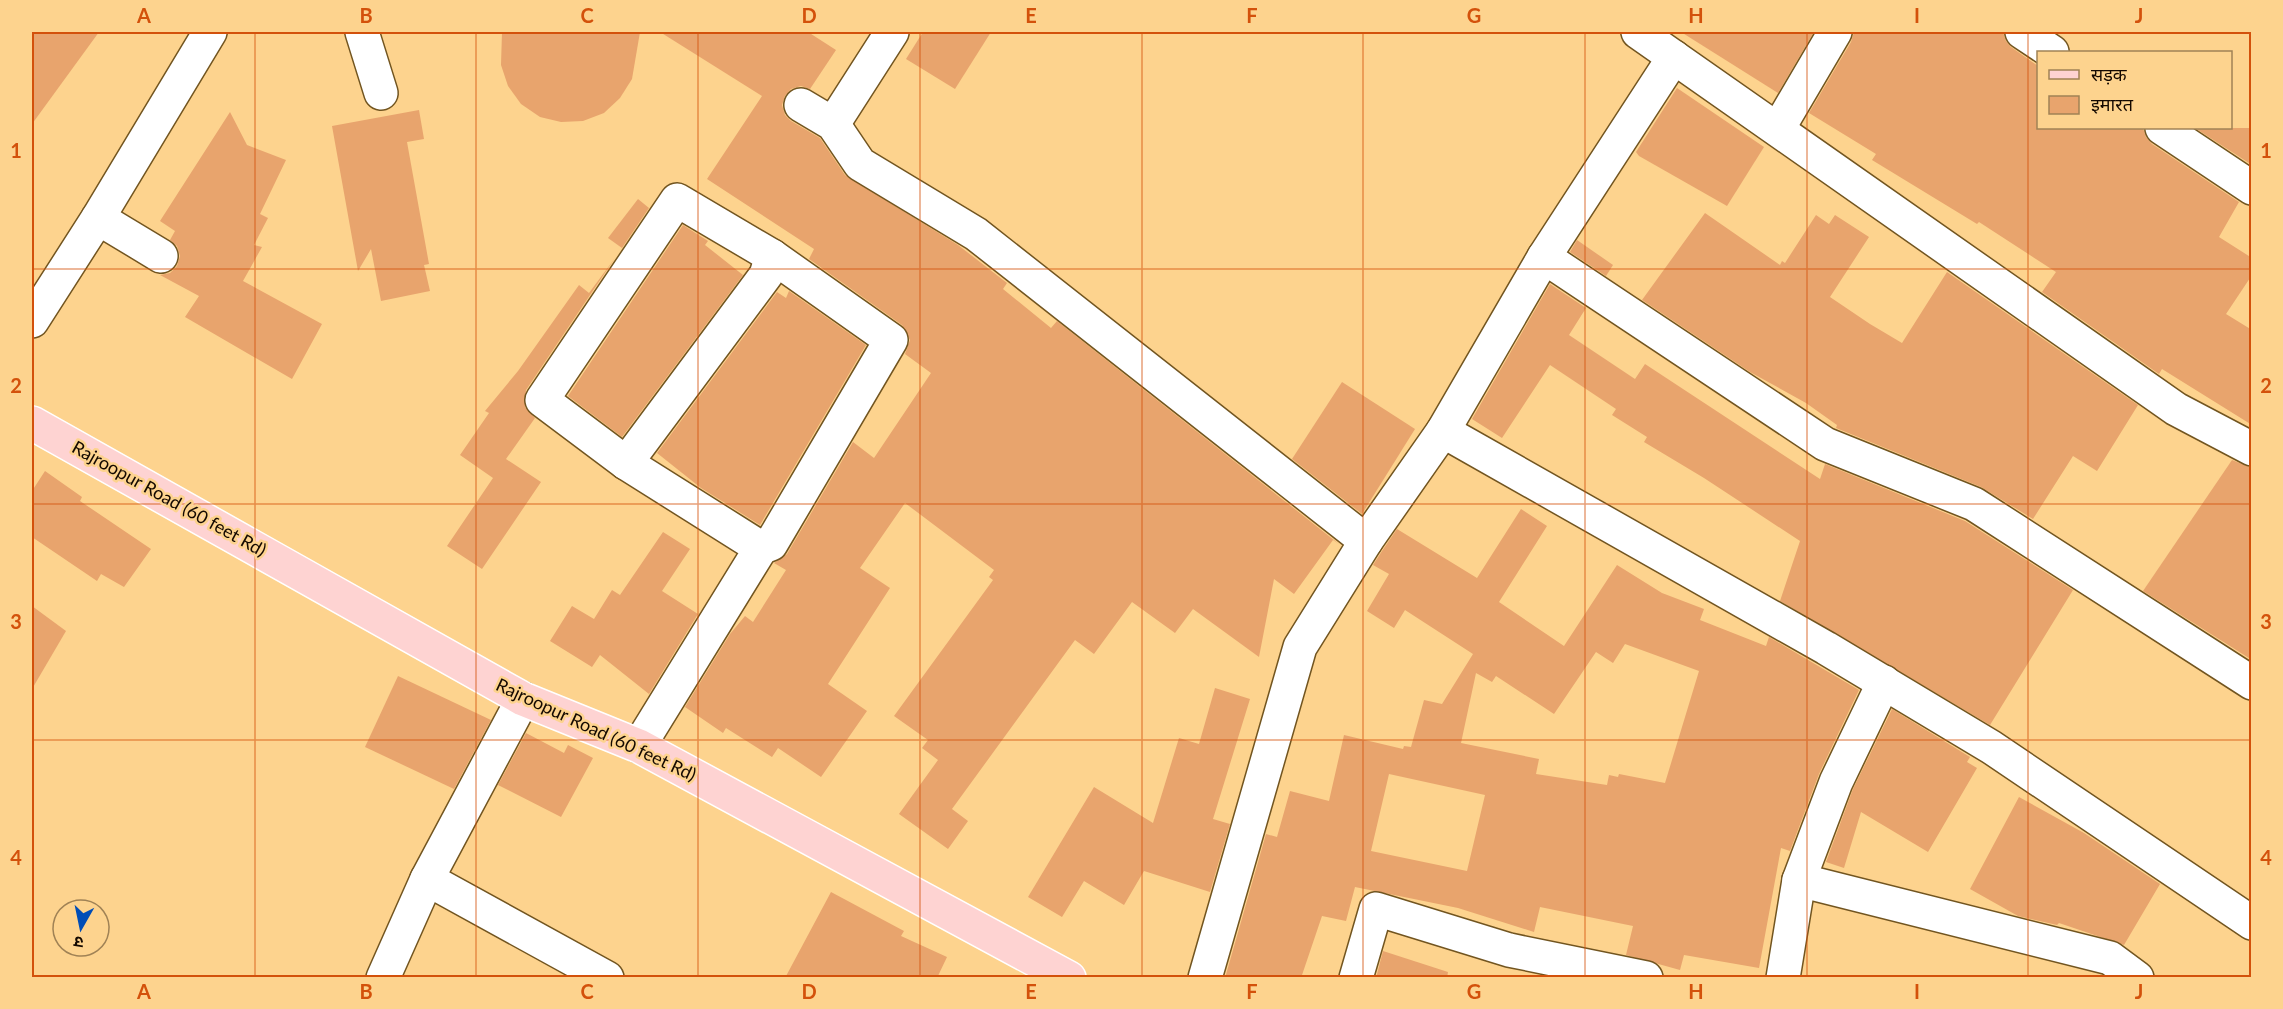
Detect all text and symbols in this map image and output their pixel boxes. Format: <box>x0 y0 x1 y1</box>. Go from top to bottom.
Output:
text: A <box>136 3 151 27</box>
text: B <box>359 3 373 27</box>
text: C <box>580 3 594 27</box>
text: D <box>801 3 817 27</box>
text: E <box>1025 3 1037 27</box>
text: F <box>1246 3 1258 27</box>
text: G <box>1467 3 1481 27</box>
text: H <box>1688 3 1704 27</box>
text: I <box>1914 3 1920 27</box>
text: J <box>2135 3 2143 27</box>
legend <box>2037 51 2232 129</box>
text: सड़क <box>2091 63 2128 85</box>
text: इमारत <box>2091 93 2134 115</box>
text: 1 <box>10 138 22 162</box>
text: 1 <box>2260 138 2272 162</box>
text: 2 <box>10 373 22 397</box>
text: 2 <box>2260 373 2272 397</box>
street label: Rajroopur Road (60 feet Rd) <box>69 436 270 561</box>
text: 3 <box>10 609 22 633</box>
text: 3 <box>2260 609 2272 633</box>
street label: Rajroopur Road (60 feet Rd) <box>493 673 700 785</box>
text: 4 <box>10 845 22 869</box>
text: 4 <box>2260 845 2272 869</box>
north arrow <box>51 898 111 958</box>
text: उ <box>72 933 85 953</box>
text: A <box>136 979 151 1003</box>
text: B <box>359 979 373 1003</box>
text: C <box>580 979 594 1003</box>
text: D <box>801 979 817 1003</box>
text: E <box>1025 979 1037 1003</box>
text: F <box>1246 979 1258 1003</box>
text: G <box>1467 979 1481 1003</box>
text: H <box>1688 979 1704 1003</box>
text: I <box>1914 979 1920 1003</box>
text: J <box>2135 979 2143 1003</box>

